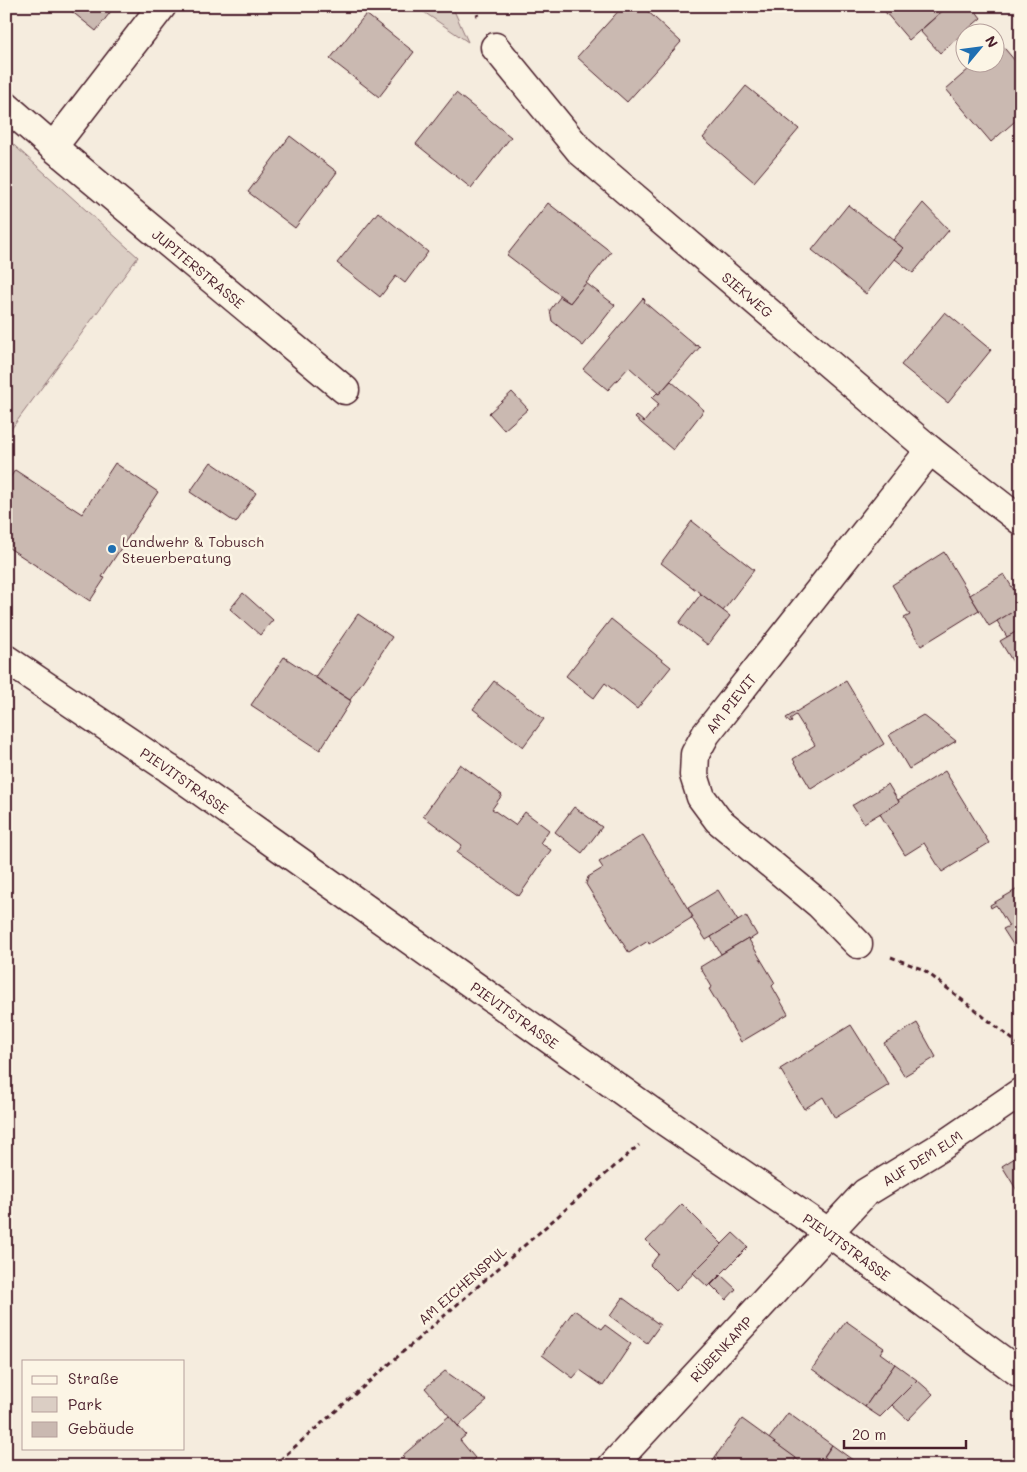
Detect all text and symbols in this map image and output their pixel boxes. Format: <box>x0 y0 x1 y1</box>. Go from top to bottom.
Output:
north arrow <box>954 22 1004 72</box>
text: N <box>981 32 1003 51</box>
street label: JUPITERSTRASSE <box>149 224 249 312</box>
street label: SIEKWEG <box>718 267 777 321</box>
place label: Landwehr & Tobusch Steuerberatung <box>122 532 264 567</box>
marker: Landwehr & Tobusch Steuerberatung <box>106 543 118 555</box>
street label: AM PIEVIT <box>701 669 760 737</box>
street label: PIEVITSTRASSE <box>137 743 233 818</box>
street label: PIEVITSTRASSE <box>467 977 563 1053</box>
street label: AUF DEM ELM <box>878 1126 966 1190</box>
street label: PIEVITSTRASSE <box>799 1208 895 1285</box>
street label: AM EICHENSPUL <box>414 1241 511 1329</box>
street label: RÜBENKAMP <box>685 1311 756 1386</box>
legend <box>22 1360 185 1450</box>
text: Straße <box>68 1368 119 1388</box>
text: Park <box>68 1394 102 1414</box>
scale bar <box>844 1417 967 1449</box>
text: Gebäude <box>68 1418 134 1438</box>
text: 20 m <box>852 1424 886 1444</box>

